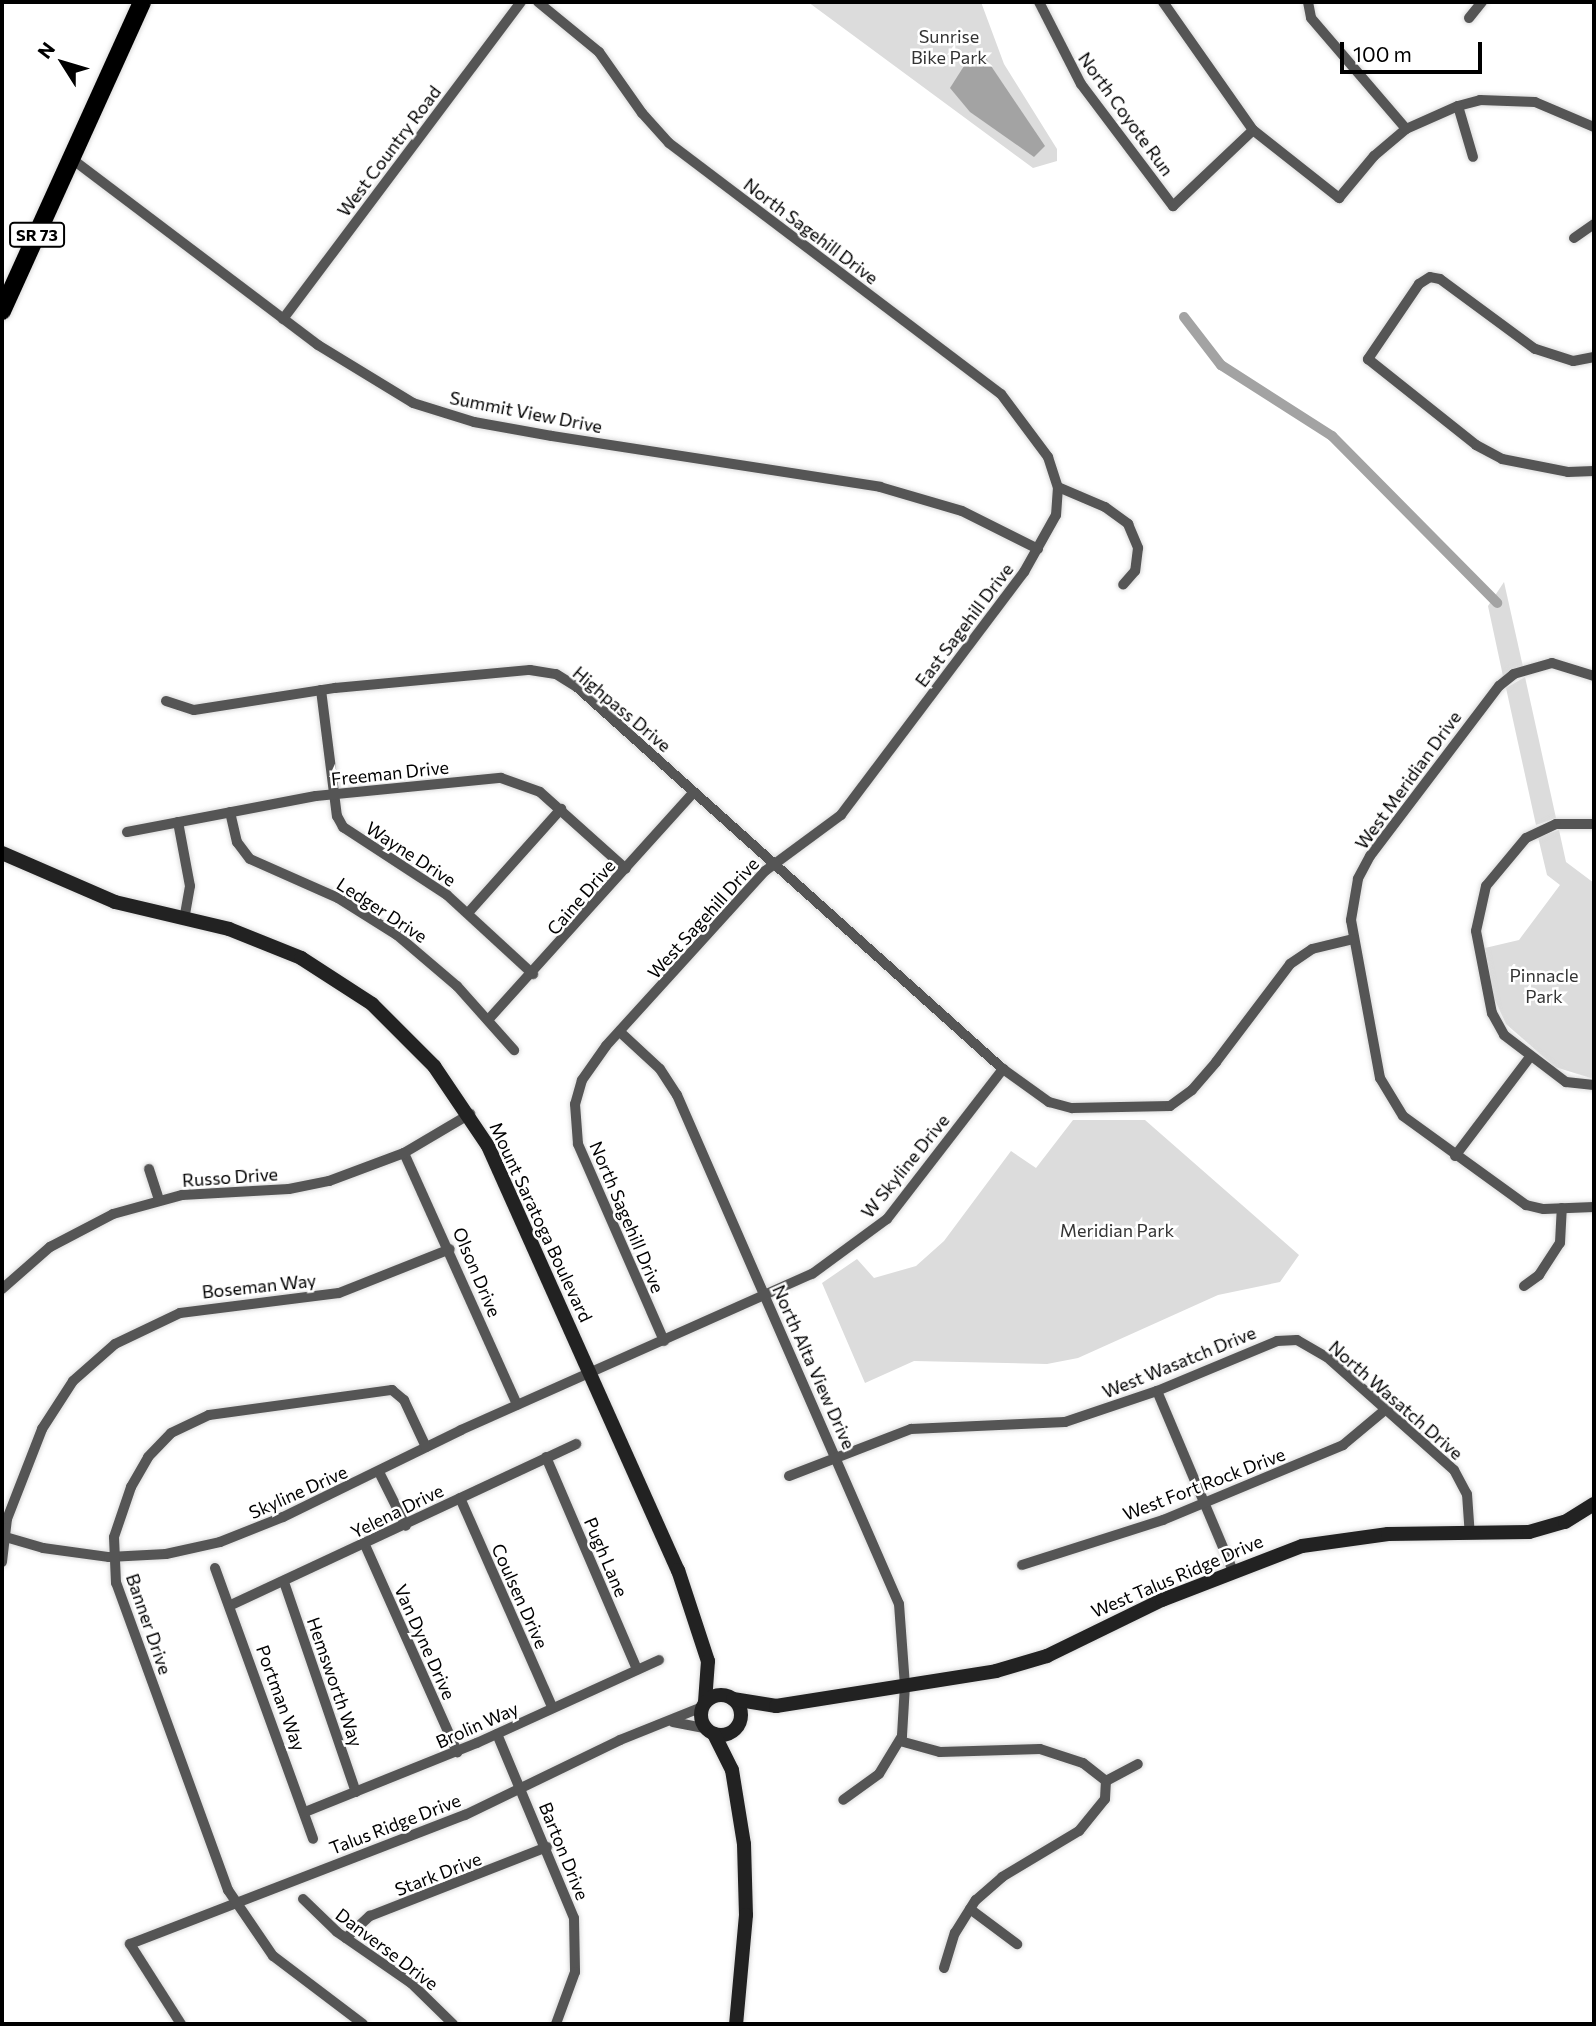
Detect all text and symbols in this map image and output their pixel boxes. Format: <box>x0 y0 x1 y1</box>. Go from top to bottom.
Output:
park label: Sunrise Bike Park <box>911 26 987 68</box>
north arrow <box>28 28 98 98</box>
scale bar <box>1344 28 1486 72</box>
text: N <box>32 37 59 63</box>
text: 100 m <box>1353 41 1412 66</box>
street label: North Coyote Run <box>1074 48 1178 180</box>
street label: West Country Road <box>333 81 445 221</box>
street label: North Sagehill Drive <box>740 173 882 289</box>
road number: SR 73 <box>9 222 65 247</box>
street label: Summit View Drive <box>448 387 604 437</box>
street label: East Sagehill Drive <box>911 559 1017 691</box>
street label: Highpass Drive <box>569 662 675 756</box>
street label: West Meridian Drive <box>1351 707 1465 853</box>
street label: Freeman Drive <box>330 756 450 790</box>
street label: Wayne Drive <box>362 817 460 891</box>
street label: West Sagehill Drive <box>643 853 763 983</box>
street label: Caine Drive <box>542 855 620 939</box>
street label: Ledger Drive <box>333 873 431 947</box>
park label: Pinnacle Park <box>1510 965 1578 1007</box>
street label: W Skyline Drive <box>857 1110 953 1222</box>
street label: Mount Saratoga Boulevard <box>485 1119 597 1325</box>
street label: North Sagehill Drive <box>585 1138 669 1296</box>
street label: Russo Drive <box>181 1163 279 1191</box>
park label: Meridian Park <box>1060 1219 1174 1241</box>
street label: Olson Drive <box>448 1224 506 1320</box>
street label: Boseman Way <box>201 1269 317 1303</box>
street label: North Alta View Drive <box>768 1282 860 1452</box>
street label: West Wasatch Drive <box>1099 1321 1259 1403</box>
street label: North Wasatch Drive <box>1325 1336 1467 1464</box>
street label: West Fort Rock Drive <box>1120 1443 1288 1525</box>
street label: Skyline Drive <box>245 1461 351 1523</box>
street label: Yelena Drive <box>347 1479 447 1543</box>
street label: Pugh Lane <box>580 1514 632 1600</box>
street label: West Talus Ridge Drive <box>1088 1530 1266 1622</box>
street label: Coulsen Drive <box>487 1540 553 1652</box>
street label: Banner Drive <box>122 1571 176 1677</box>
street label: Van Dyne Drive <box>390 1581 460 1703</box>
street label: Hemsworth Way <box>303 1614 367 1750</box>
street label: Portman Way <box>252 1642 310 1754</box>
street label: Brolin Way <box>432 1697 522 1753</box>
street label: Talus Ridge Drive <box>326 1789 464 1859</box>
street label: Barton Drive <box>535 1799 593 1903</box>
street label: Stark Drive <box>392 1848 484 1900</box>
street label: Danverse Drive <box>332 1903 442 1995</box>

